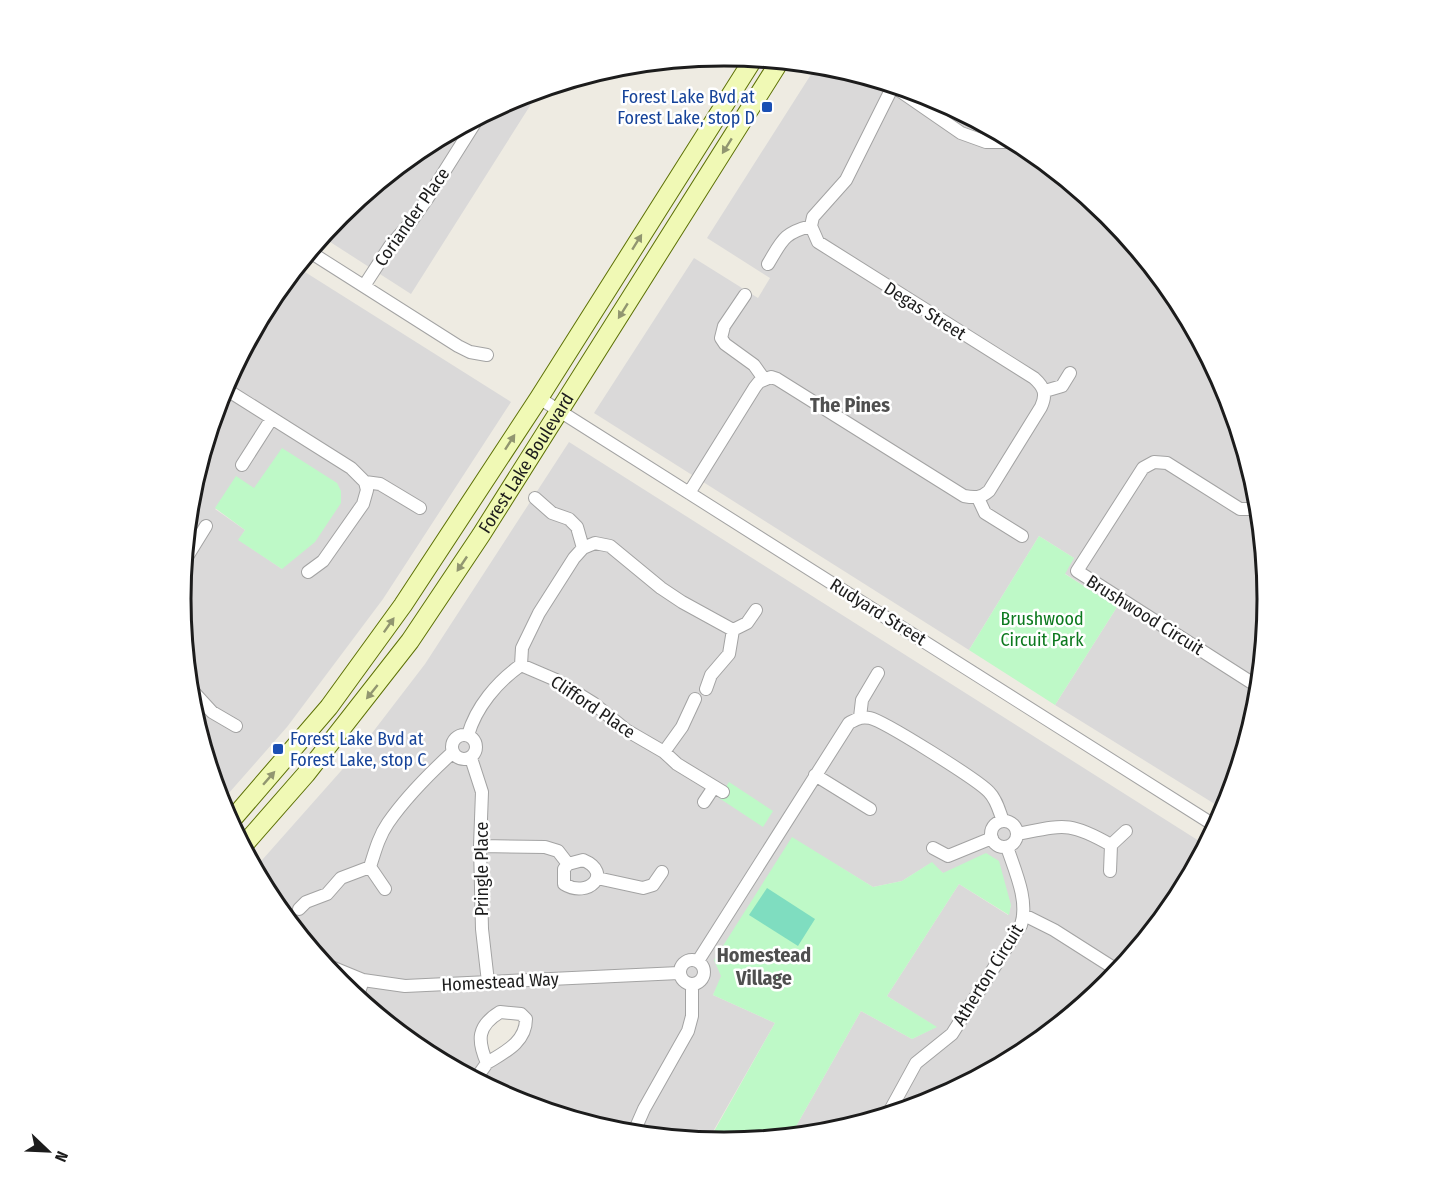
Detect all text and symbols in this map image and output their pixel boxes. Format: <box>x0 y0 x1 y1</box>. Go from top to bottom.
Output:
place label: Forest Lake Bvd at Forest Lake, stop D <box>617 86 755 129</box>
marker: Forest Lake Bvd at Forest Lake, stop D <box>760 100 774 114</box>
one-way arrow <box>721 138 732 154</box>
street label: Coriander Place <box>370 163 454 271</box>
one-way arrow <box>632 234 643 250</box>
street label: Degas Street <box>880 277 970 345</box>
one-way arrow <box>617 303 628 319</box>
street label: Forest Lake Boulevard <box>474 389 579 537</box>
district label: The Pines <box>810 393 890 417</box>
one-way arrow <box>504 434 515 450</box>
one-way arrow <box>456 556 467 572</box>
street label: Brushwood Circuit <box>1082 570 1208 660</box>
street label: Rudyard Street <box>826 574 930 650</box>
park label: Brushwood Circuit Park <box>1000 608 1084 651</box>
one-way arrow <box>383 617 394 633</box>
street label: Clifford Place <box>547 671 640 743</box>
one-way arrow <box>366 684 379 699</box>
place label: Forest Lake Bvd at Forest Lake, stop C <box>290 728 427 771</box>
marker: Forest Lake Bvd at Forest Lake, stop C <box>271 742 285 756</box>
one-way arrow <box>262 771 276 786</box>
street label: Pringle Place <box>471 822 493 916</box>
street label: Atherton Circuit <box>948 920 1028 1030</box>
district label: Homestead Village <box>717 943 811 990</box>
street label: Homestead Way <box>441 968 559 996</box>
north arrow <box>18 1121 78 1181</box>
text: N <box>51 1149 72 1165</box>

